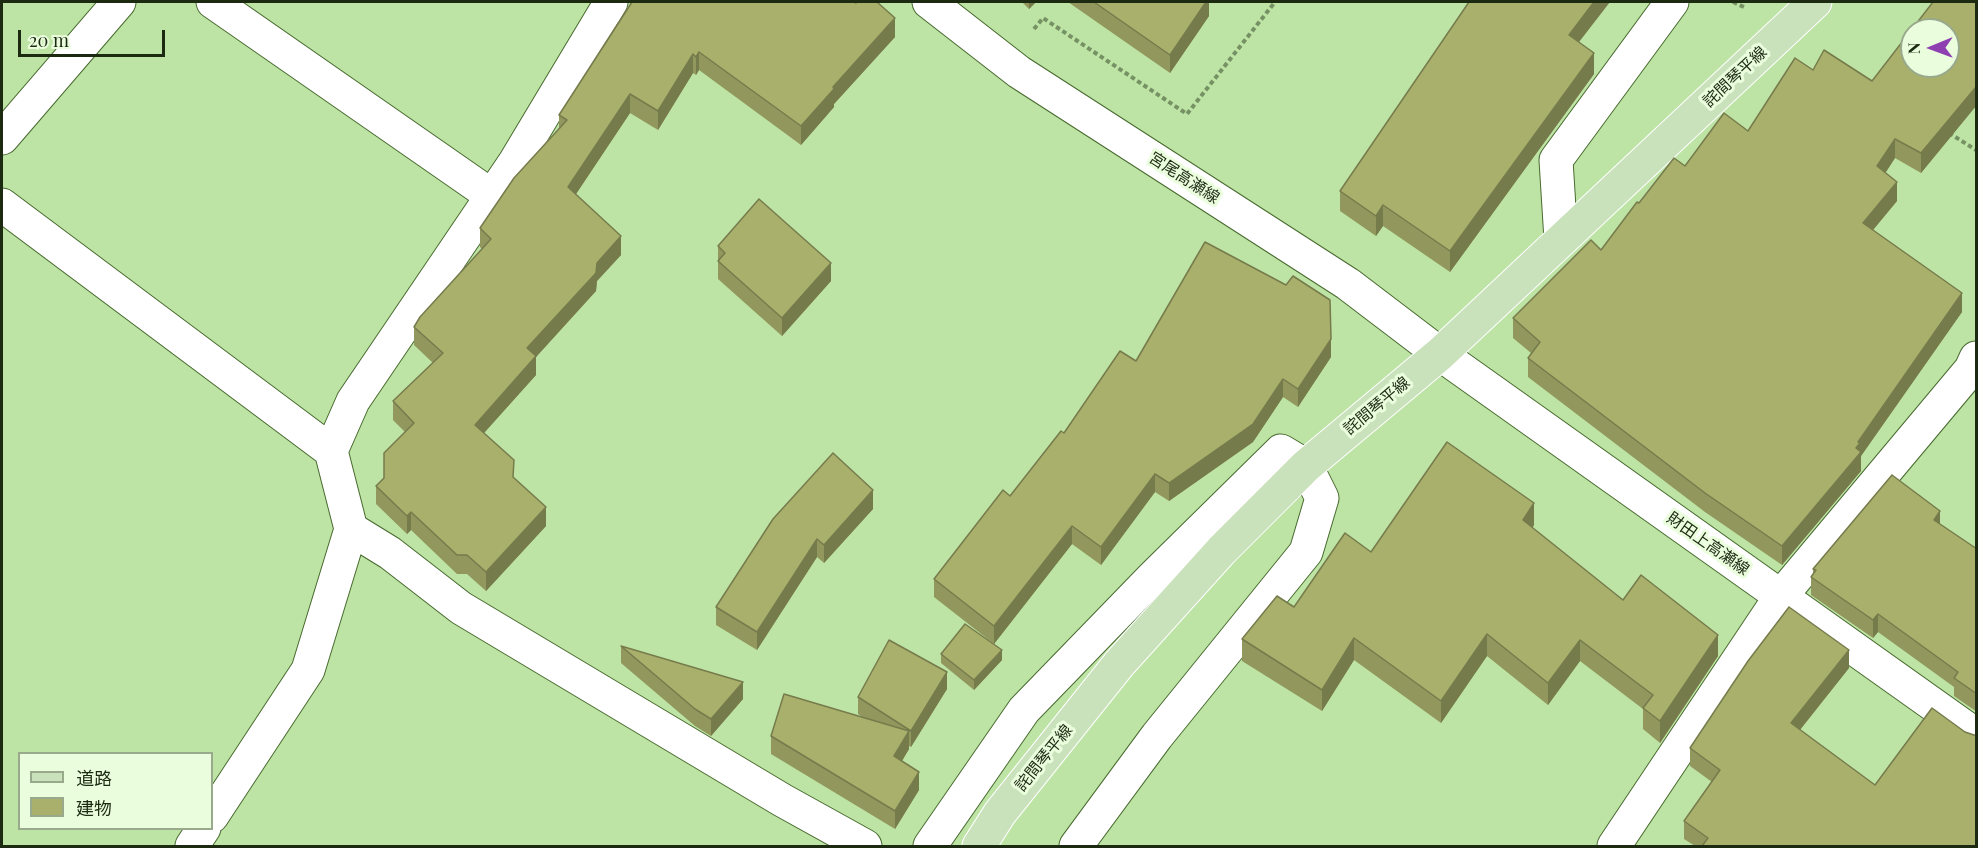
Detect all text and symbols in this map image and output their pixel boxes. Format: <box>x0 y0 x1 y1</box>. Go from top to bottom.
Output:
scale bar <box>21 18 168 56</box>
north arrow <box>1900 18 1960 78</box>
text: 20 m <box>29 28 69 52</box>
text: N <box>1903 42 1924 54</box>
street label: 詫間琴平線 <box>1699 43 1771 111</box>
street label: 宮尾高瀬線 <box>1145 148 1223 208</box>
street label: 詫間琴平線 <box>1340 373 1414 439</box>
street label: 財田上高瀬線 <box>1663 509 1753 579</box>
street label: 詫間琴平線 <box>1011 721 1077 795</box>
legend <box>18 752 213 830</box>
text: 道路 <box>76 766 112 790</box>
text: 建物 <box>76 796 112 820</box>

